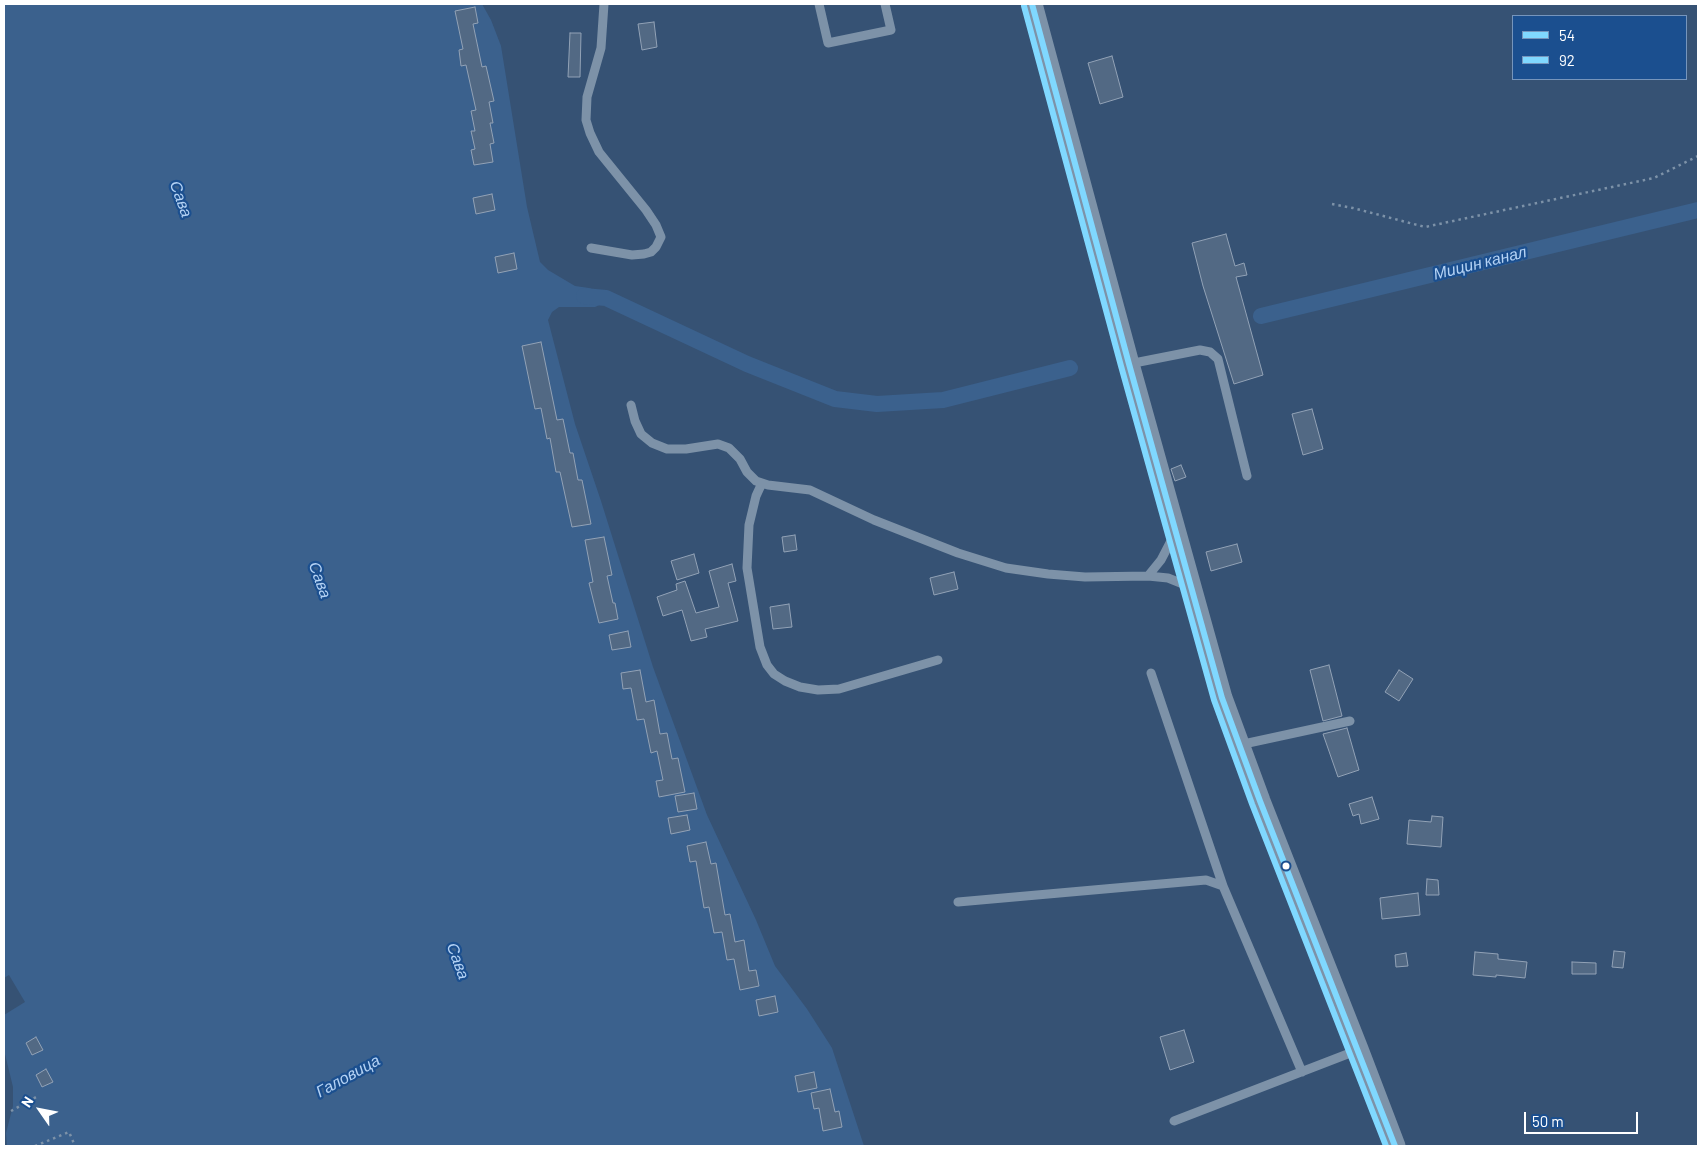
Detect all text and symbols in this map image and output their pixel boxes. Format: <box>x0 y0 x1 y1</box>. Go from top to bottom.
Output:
legend <box>1512 15 1687 80</box>
text: 54 <box>1559 26 1575 44</box>
text: 92 <box>1559 51 1575 69</box>
water label: Сава <box>166 178 196 220</box>
water label: Мицин канал <box>1432 242 1528 284</box>
water label: Сава <box>305 559 335 601</box>
unlabelled marker <box>1281 861 1291 871</box>
water label: Сава <box>443 940 473 982</box>
water label: Галовица <box>313 1051 383 1101</box>
north arrow <box>15 1085 65 1135</box>
text: N <box>17 1093 37 1110</box>
scale bar <box>1527 1102 1641 1134</box>
text: 50 m <box>1532 1112 1564 1130</box>

